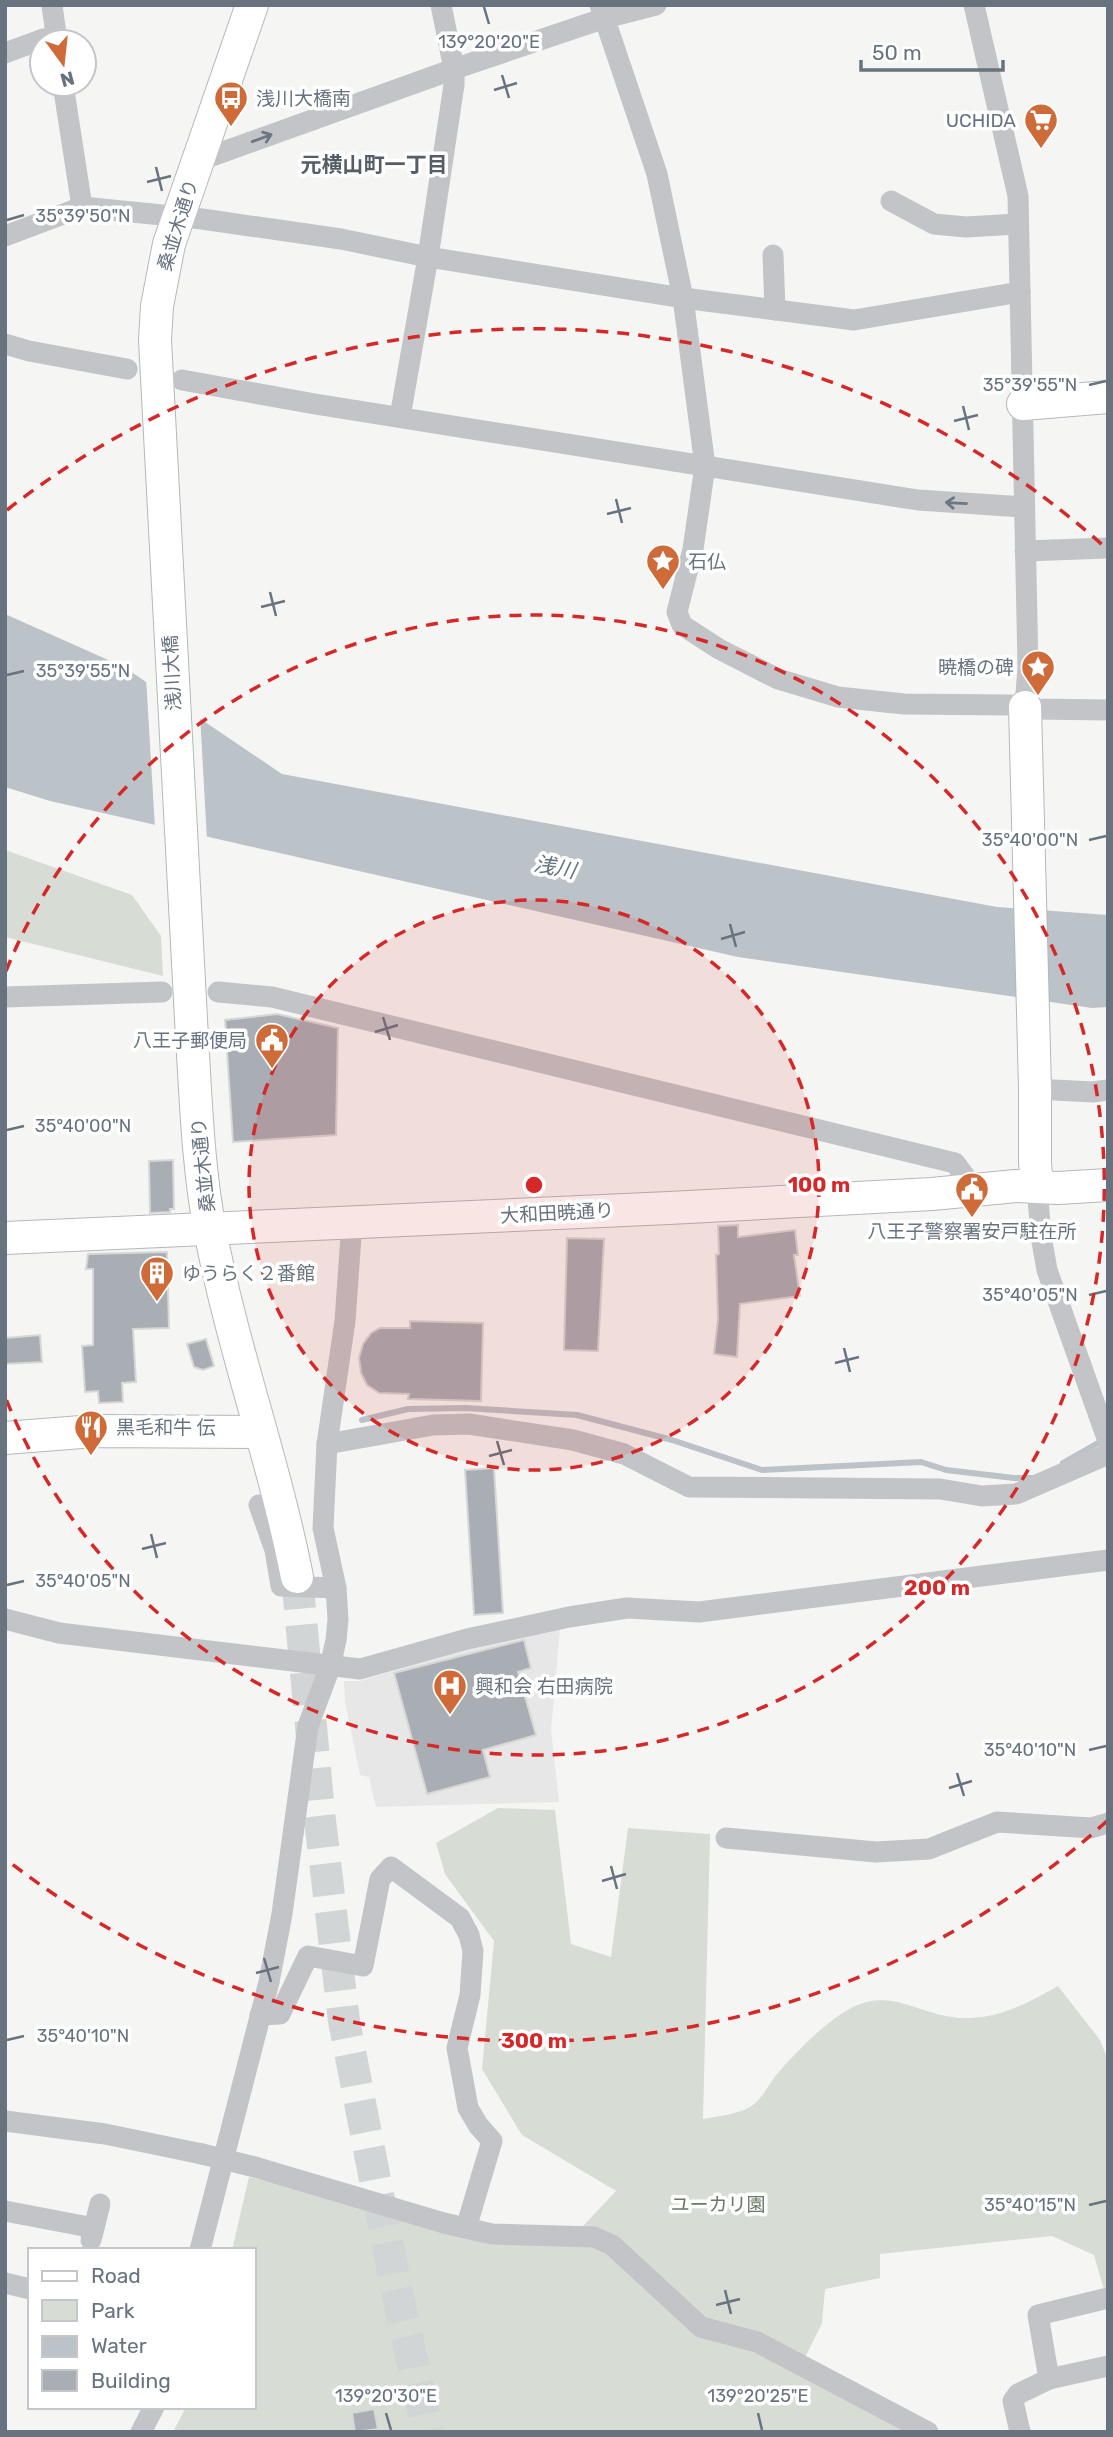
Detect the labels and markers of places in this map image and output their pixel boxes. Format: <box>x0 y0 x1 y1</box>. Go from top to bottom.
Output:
bus stop icon: 浅川大橋南 <box>212 79 250 128</box>
place label: 浅川大橋南 <box>256 87 351 110</box>
supermarket icon: UCHIDA <box>1022 101 1060 150</box>
place label: UCHIDA <box>946 109 1016 132</box>
place icon: 石仏 <box>644 542 682 591</box>
place label: 石仏 <box>688 550 726 573</box>
place icon: 暁橋の碑 <box>1019 648 1057 697</box>
place label: 暁橋の碑 <box>938 656 1014 679</box>
public building icon: 八王子郵便局 <box>253 1021 291 1070</box>
place label: 八王子郵便局 <box>133 1029 247 1052</box>
public building icon: 八王子警察署安戸駐在所 <box>953 1170 991 1219</box>
centre of rings <box>522 1173 546 1197</box>
place label: 八王子警察署安戸駐在所 <box>867 1220 1077 1243</box>
building icon: ゆうらく２番館 <box>138 1254 176 1303</box>
place label: ゆうらく２番館 <box>182 1262 315 1285</box>
restaurant icon: 黒毛和牛 伝 <box>72 1408 110 1457</box>
place label: 黒毛和牛 伝 <box>116 1416 216 1439</box>
hospital icon: 興和会 右田病院 <box>431 1667 469 1716</box>
place label: 興和会 右田病院 <box>475 1675 613 1698</box>

